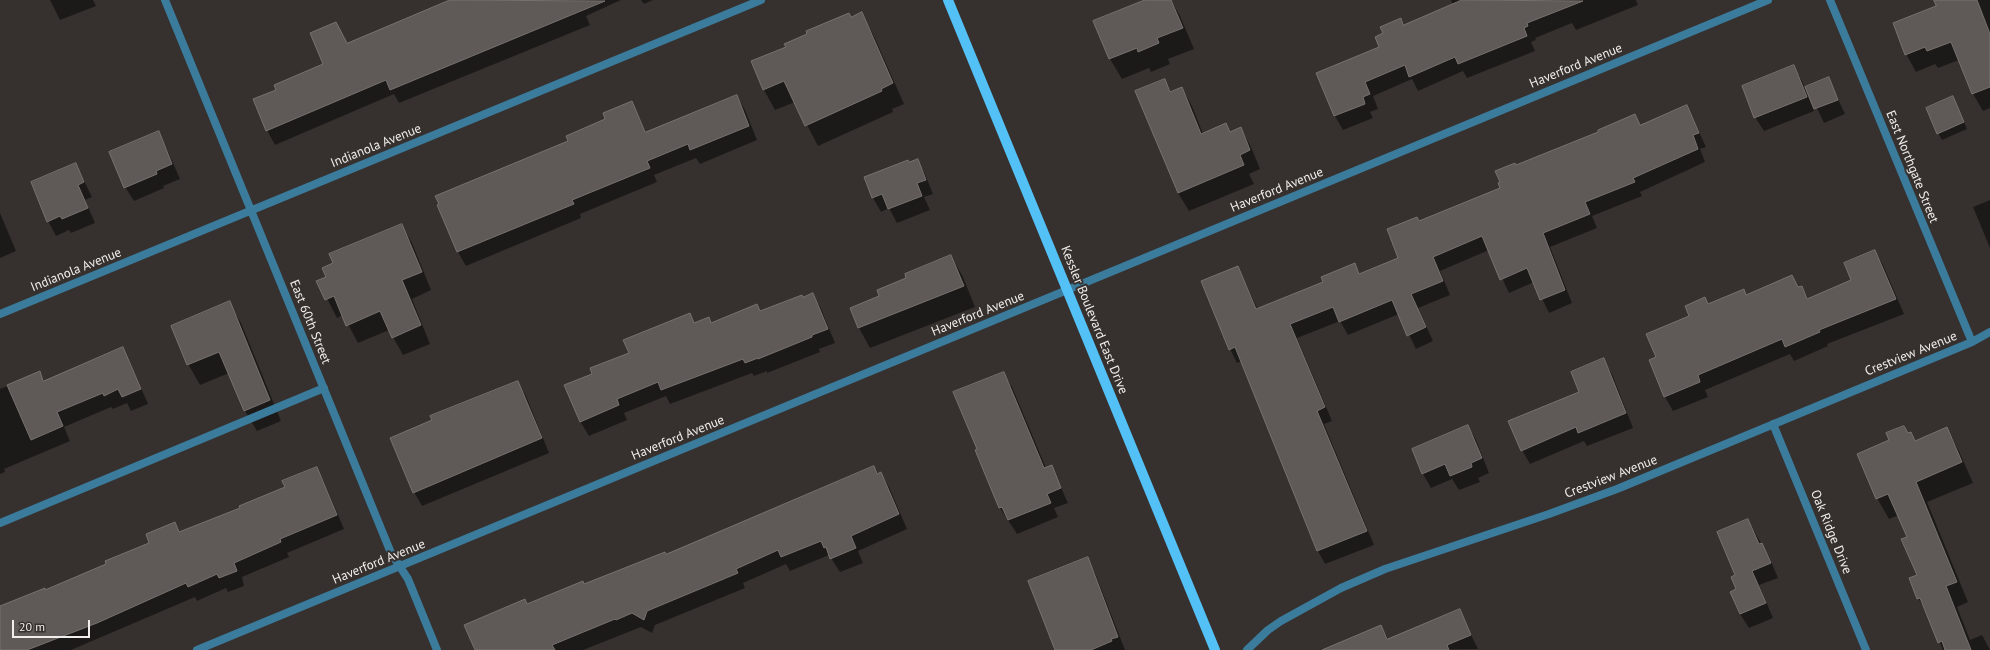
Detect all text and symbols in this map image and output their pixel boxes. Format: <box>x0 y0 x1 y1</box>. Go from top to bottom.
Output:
street label: Haverford Avenue <box>1527 40 1625 92</box>
street label: East Northgate Street <box>1882 109 1942 225</box>
street label: Indianola Avenue <box>328 121 424 171</box>
street label: Haverford Avenue <box>1228 164 1326 216</box>
street label: Kessler Boulevard East Drive <box>1057 244 1131 396</box>
street label: Indianola Avenue <box>28 245 124 295</box>
street label: East 60th Street <box>286 278 334 366</box>
street label: Haverford Avenue <box>929 288 1027 340</box>
street label: Crestview Avenue <box>1863 328 1959 380</box>
street label: Haverford Avenue <box>629 412 727 464</box>
street label: Crestview Avenue <box>1562 452 1660 502</box>
street label: Oak Ridge Drive <box>1807 488 1855 576</box>
street label: Haverford Avenue <box>330 536 428 588</box>
scale bar <box>14 612 92 638</box>
text: 20 m <box>19 619 45 634</box>

